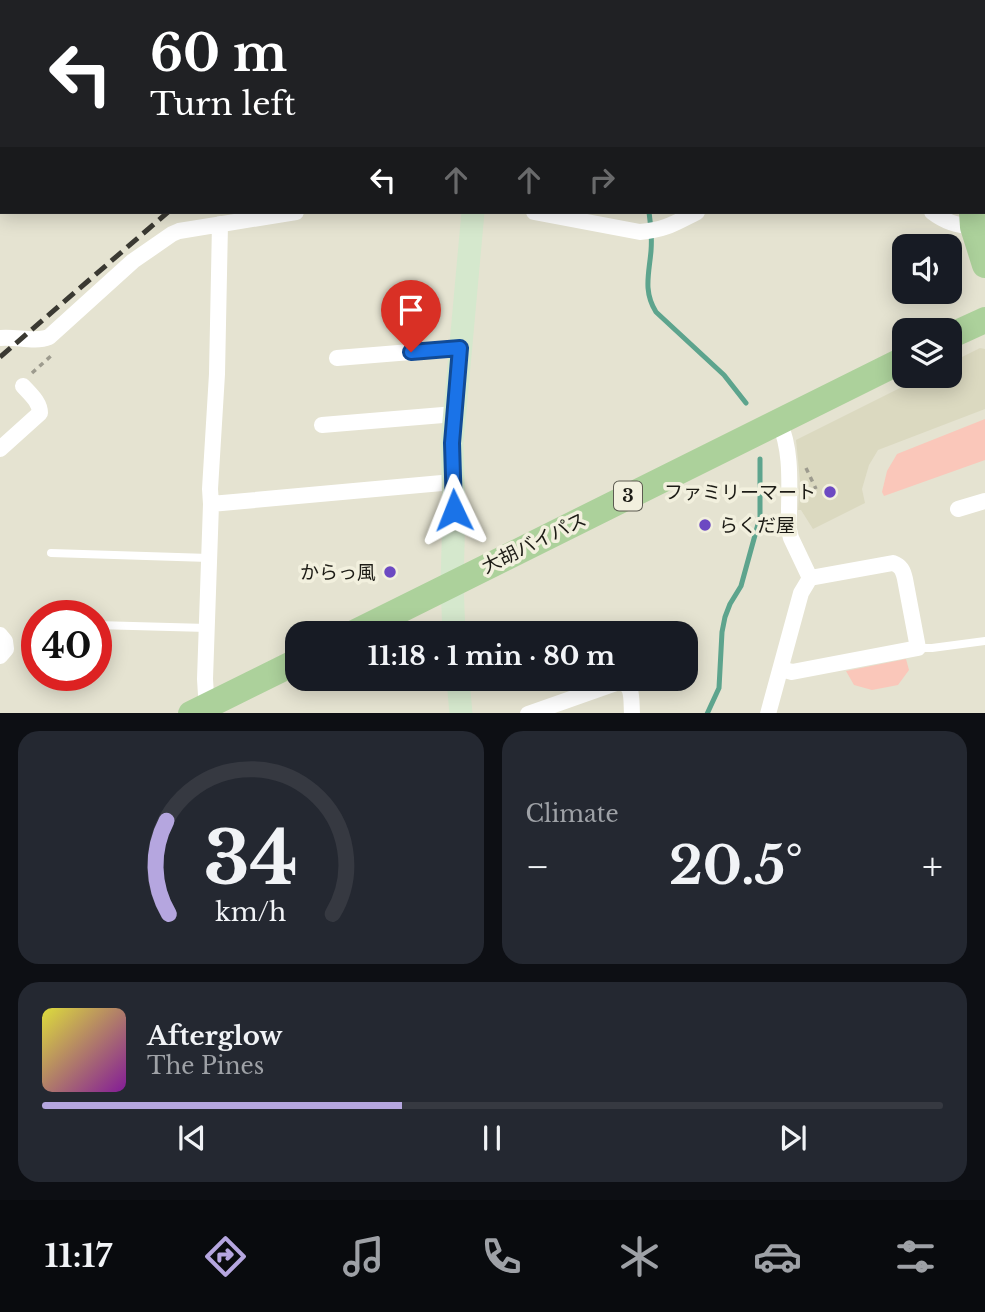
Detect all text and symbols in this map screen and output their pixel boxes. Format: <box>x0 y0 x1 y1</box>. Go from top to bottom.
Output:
text: 60 m <box>150 23 287 84</box>
icon: left <box>35 28 126 119</box>
text: Turn left <box>150 84 296 124</box>
icon: left <box>364 161 402 199</box>
icon: ahead <box>437 161 475 199</box>
icon: ahead <box>510 161 548 199</box>
icon: right <box>583 161 621 199</box>
map controls <box>892 234 962 388</box>
button: sound <box>892 234 962 304</box>
pin <box>381 280 441 352</box>
icon: arrive <box>392 291 430 329</box>
button: layers <box>892 318 962 388</box>
position arrow <box>417 473 491 547</box>
place label: ファミリーマート <box>664 481 816 504</box>
road number: 3 <box>614 482 642 510</box>
marker: ファミリーマート <box>822 484 838 500</box>
street label: 大胡バイパス <box>478 508 590 578</box>
place label: らくだ屋 <box>719 514 795 537</box>
marker: らくだ屋 <box>697 517 713 533</box>
place label: からっ風 <box>300 561 376 584</box>
marker: からっ風 <box>382 564 398 580</box>
speed limit sign: 40 <box>21 600 112 691</box>
text: 11:18 · 1 min · 80 m <box>368 640 615 672</box>
text: Climate <box>526 800 619 828</box>
text: 34 <box>203 813 298 904</box>
text: 20.5° <box>669 834 803 898</box>
text: − <box>526 843 550 890</box>
text: + <box>922 843 943 890</box>
text: km/h <box>215 896 286 927</box>
text: Afterglow <box>147 1020 283 1052</box>
text: The Pines <box>147 1052 264 1080</box>
icon: previous <box>173 1119 211 1157</box>
icon: pause <box>473 1119 511 1157</box>
icon: next <box>774 1119 812 1157</box>
icon: directions <box>201 1232 250 1281</box>
icon: music <box>339 1232 388 1281</box>
icon: phone <box>477 1232 526 1281</box>
icon: climate <box>615 1232 664 1281</box>
icon: car <box>753 1232 802 1281</box>
icon: filters <box>891 1232 940 1281</box>
text: 11:17 <box>45 1236 112 1276</box>

